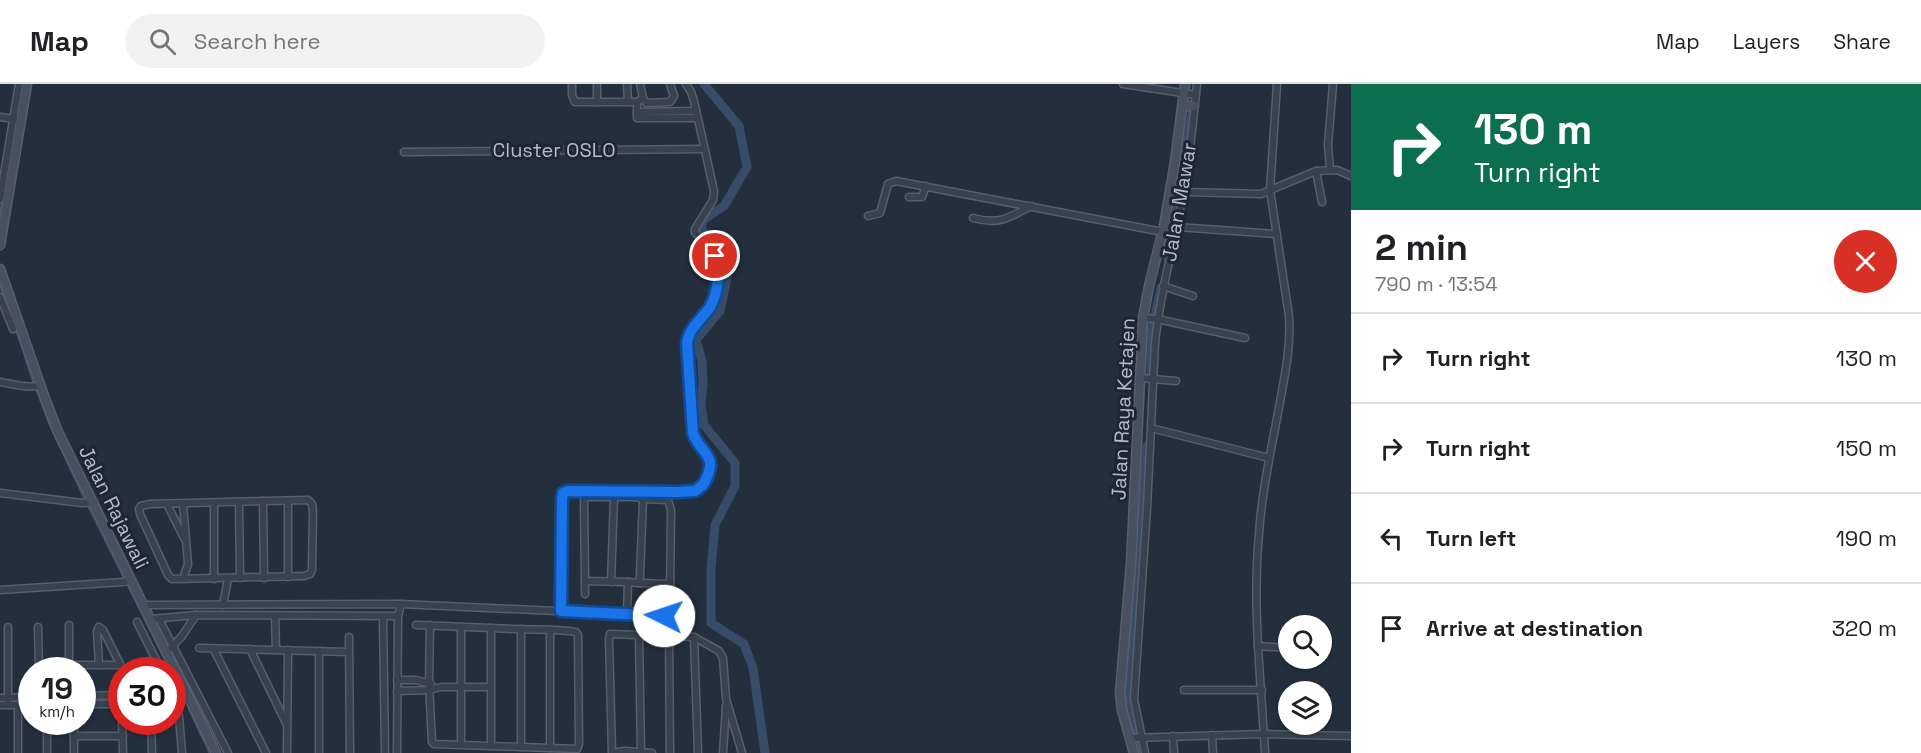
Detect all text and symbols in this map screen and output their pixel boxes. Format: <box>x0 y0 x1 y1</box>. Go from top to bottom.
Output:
search box <box>125 14 545 68</box>
text: Map <box>30 23 89 59</box>
icon: search <box>146 25 179 58</box>
text: Search here <box>194 27 321 55</box>
text: Map <box>1656 28 1700 55</box>
text: Layers <box>1733 28 1800 55</box>
text: Share <box>1833 28 1891 55</box>
text: 130 m <box>1474 103 1592 156</box>
icon: right <box>1375 108 1453 186</box>
street label: Cluster OSLO <box>492 137 616 163</box>
street label: Jalan Mawar <box>1156 141 1202 263</box>
text: Turn right <box>1474 155 1601 190</box>
text: 2 min <box>1375 225 1468 271</box>
pin <box>689 230 740 281</box>
button: close <box>1834 230 1897 293</box>
icon: arrive <box>698 239 731 272</box>
text: 790 m · 13:54 <box>1375 271 1498 297</box>
street label: Jalan Raya Ketajen <box>1105 317 1141 501</box>
icon: right <box>1375 342 1408 375</box>
text: Turn right <box>1426 344 1531 372</box>
text: 130 m <box>1836 344 1897 372</box>
icon: right <box>1375 432 1408 465</box>
text: Turn right <box>1426 434 1531 462</box>
text: 150 m <box>1836 434 1897 462</box>
street label: Jalan Rajawali <box>73 441 155 573</box>
icon: left <box>1375 522 1408 555</box>
text: Turn left <box>1426 524 1516 552</box>
text: 190 m <box>1836 524 1897 552</box>
position arrow <box>632 584 696 648</box>
icon: arrive <box>1375 612 1408 645</box>
text: Arrive at destination <box>1426 614 1643 642</box>
text: 320 m <box>1832 614 1897 642</box>
map controls <box>1278 615 1332 735</box>
button: search <box>1278 615 1332 669</box>
speed limit sign: 30 <box>108 657 186 735</box>
text: 19 <box>41 669 73 708</box>
button: layers <box>1278 681 1332 735</box>
text: km/h <box>39 702 75 721</box>

